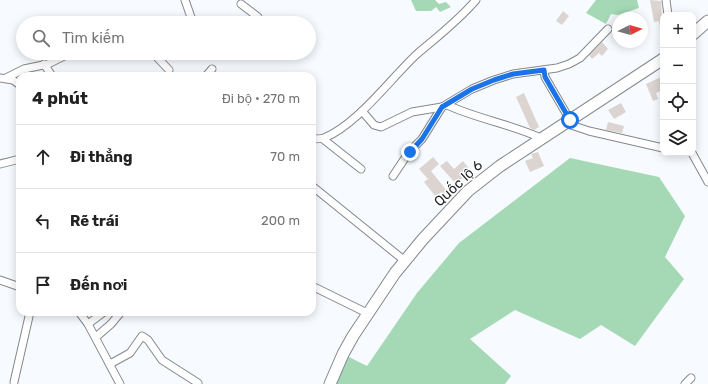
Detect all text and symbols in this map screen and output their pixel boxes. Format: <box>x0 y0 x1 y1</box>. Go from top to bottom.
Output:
north arrow <box>612 12 648 48</box>
map controls <box>660 12 696 156</box>
button: + <box>660 12 696 48</box>
search box <box>16 16 316 60</box>
icon: search <box>30 27 52 49</box>
text: Tìm kiếm <box>62 29 125 47</box>
button: − <box>660 48 696 84</box>
button: locate <box>660 84 696 120</box>
text: 4 phút <box>32 88 88 108</box>
text: Đi bộ · 270 m <box>222 91 300 106</box>
route start <box>561 111 579 129</box>
button: layers <box>660 120 696 156</box>
route end <box>401 143 419 161</box>
icon: ahead <box>32 146 54 168</box>
text: Đi thẳng <box>70 148 132 166</box>
text: 70 m <box>270 149 300 164</box>
street label: Quốc lộ 6 <box>430 156 486 210</box>
icon: left <box>32 210 54 232</box>
text: Rẽ trái <box>70 212 119 230</box>
text: 200 m <box>261 213 300 228</box>
icon: arrive <box>32 274 54 296</box>
text: Đến nơi <box>70 276 127 294</box>

